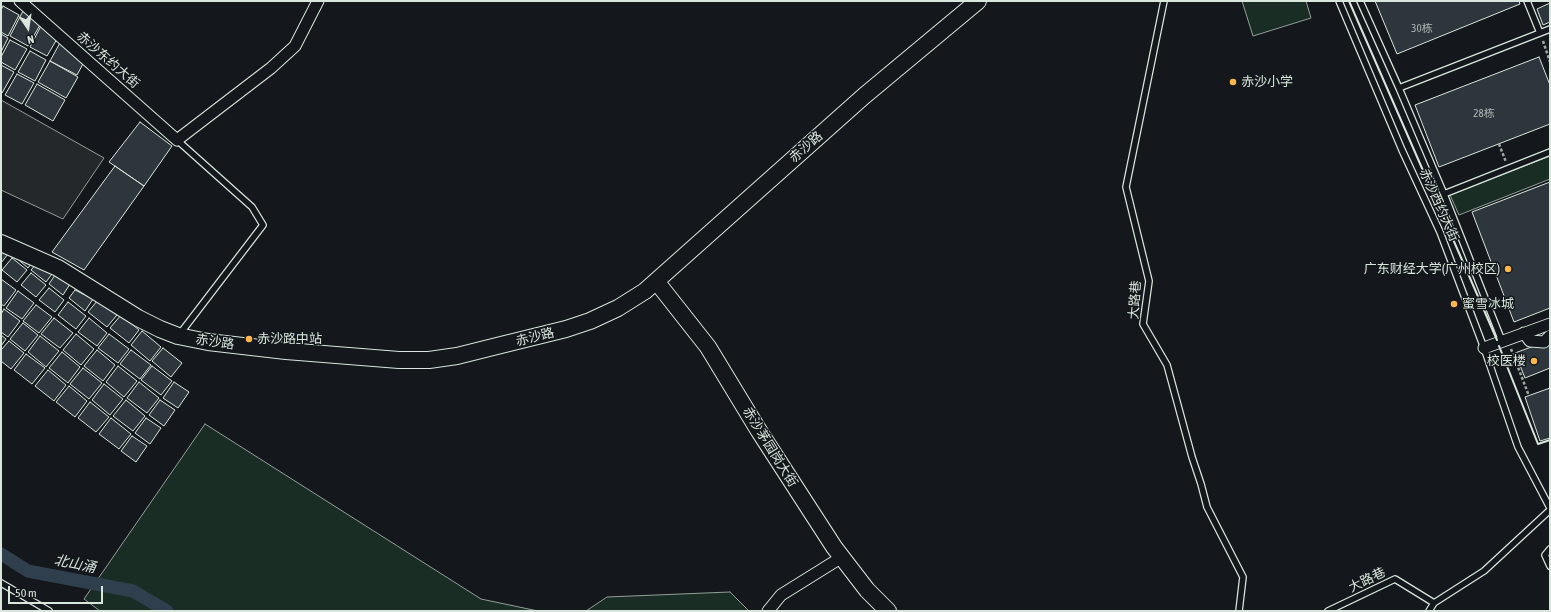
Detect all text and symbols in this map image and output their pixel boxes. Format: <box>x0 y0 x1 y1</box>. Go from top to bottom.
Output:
north arrow <box>8 8 48 48</box>
house number: 30栋 <box>1411 22 1433 36</box>
street label: 赤沙东约大街 <box>73 29 143 91</box>
text: N <box>26 33 35 46</box>
place label: 赤沙小学 <box>1241 74 1293 90</box>
marker: 赤沙小学 <box>1228 77 1238 87</box>
house number: 28栋 <box>1473 107 1495 121</box>
street label: 赤沙路 <box>786 128 826 166</box>
street label: 赤沙西约大街 <box>1416 166 1462 244</box>
place label: 广东财经大学(广州校区) <box>1364 261 1500 277</box>
marker: 广东财经大学(广州校区) <box>1503 264 1513 274</box>
street label: 大路巷 <box>1126 280 1144 320</box>
place label: 蜜雪冰城 <box>1462 296 1514 312</box>
marker: 蜜雪冰城 <box>1449 299 1459 309</box>
street label: 赤沙路 <box>514 325 556 349</box>
place label: 赤沙路中站 <box>257 331 322 347</box>
street label: 赤沙路 <box>195 332 235 352</box>
marker: 赤沙路中站 <box>244 334 254 344</box>
place label: 校医楼 <box>1487 353 1526 369</box>
marker: 校医楼 <box>1529 356 1539 366</box>
street label: 赤沙茅园岗大街 <box>739 404 801 490</box>
water label: 北山涌 <box>53 552 97 576</box>
street label: 大路巷 <box>1346 564 1388 596</box>
scale bar <box>10 578 105 604</box>
text: 50 m <box>15 586 37 600</box>

